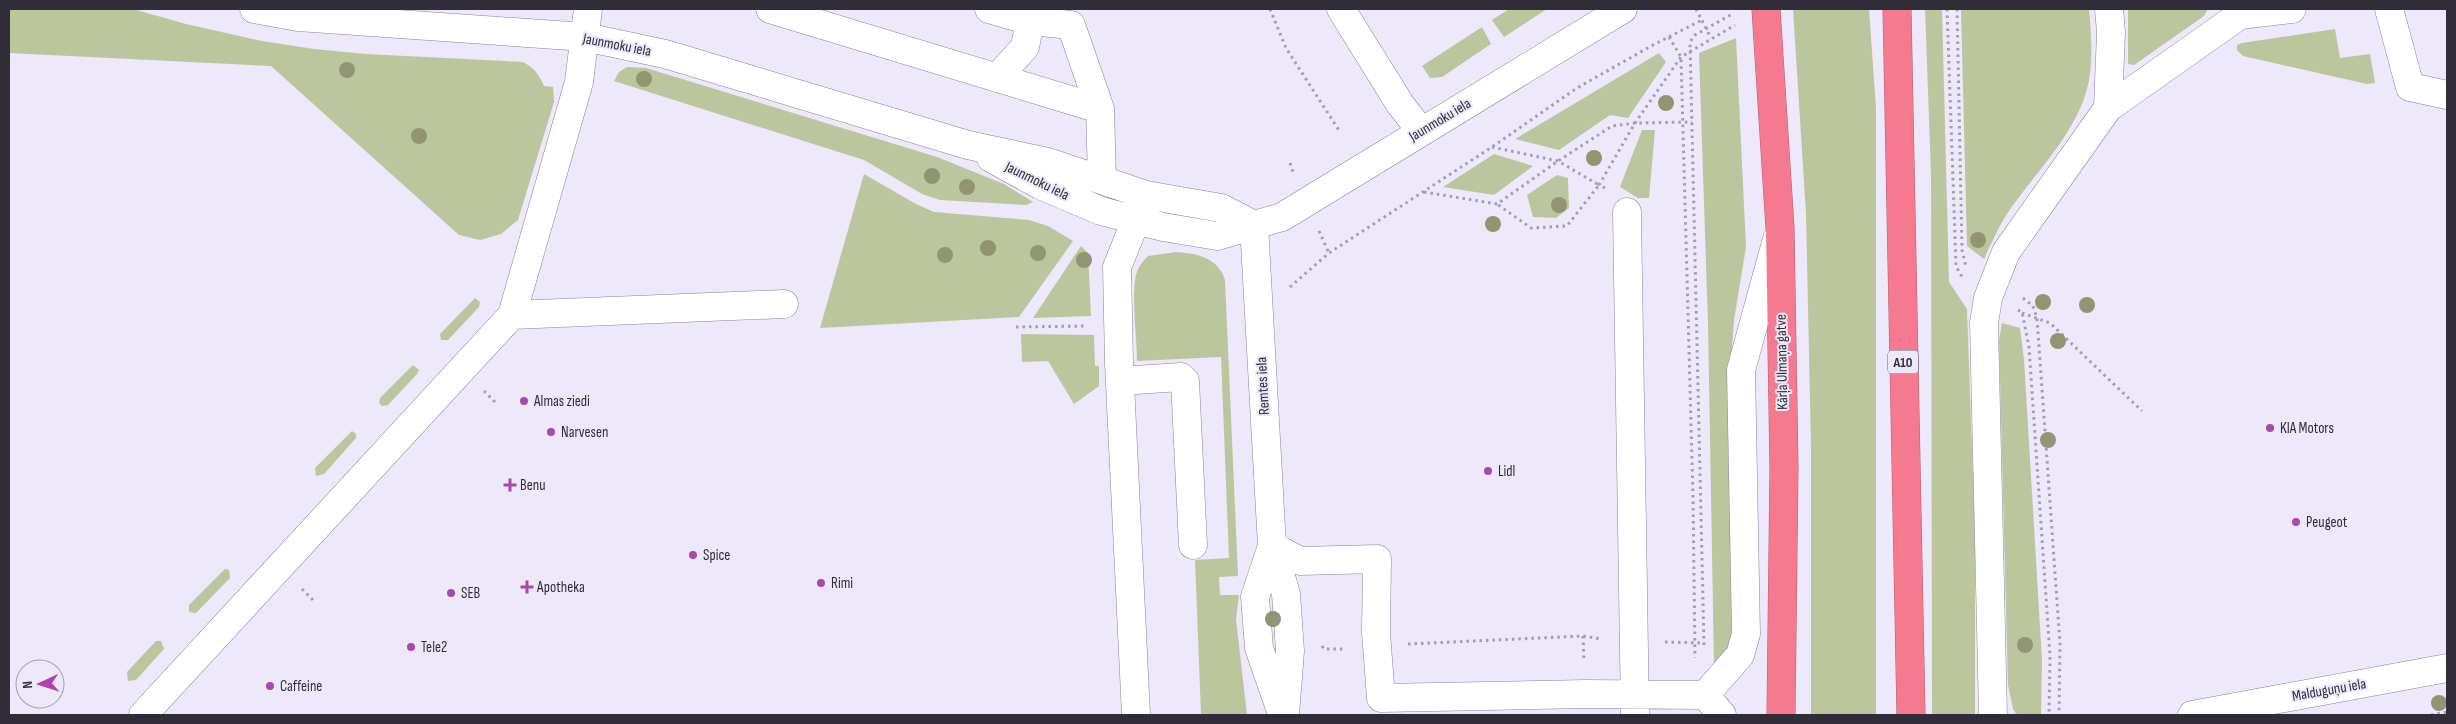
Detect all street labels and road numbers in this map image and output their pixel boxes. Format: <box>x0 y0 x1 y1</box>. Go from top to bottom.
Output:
street label: Jaunmoku iela <box>580 29 653 61</box>
street label: Jaunmoku iela <box>1405 94 1475 146</box>
street label: Jaunmoku iela <box>1001 157 1072 205</box>
street label: Kārļa Ulmaņa gatve <box>1772 314 1792 410</box>
road number: A10 <box>1888 351 1918 374</box>
street label: Remtes iela <box>1252 356 1274 416</box>
street label: Malduguņu iela <box>2291 674 2368 706</box>

